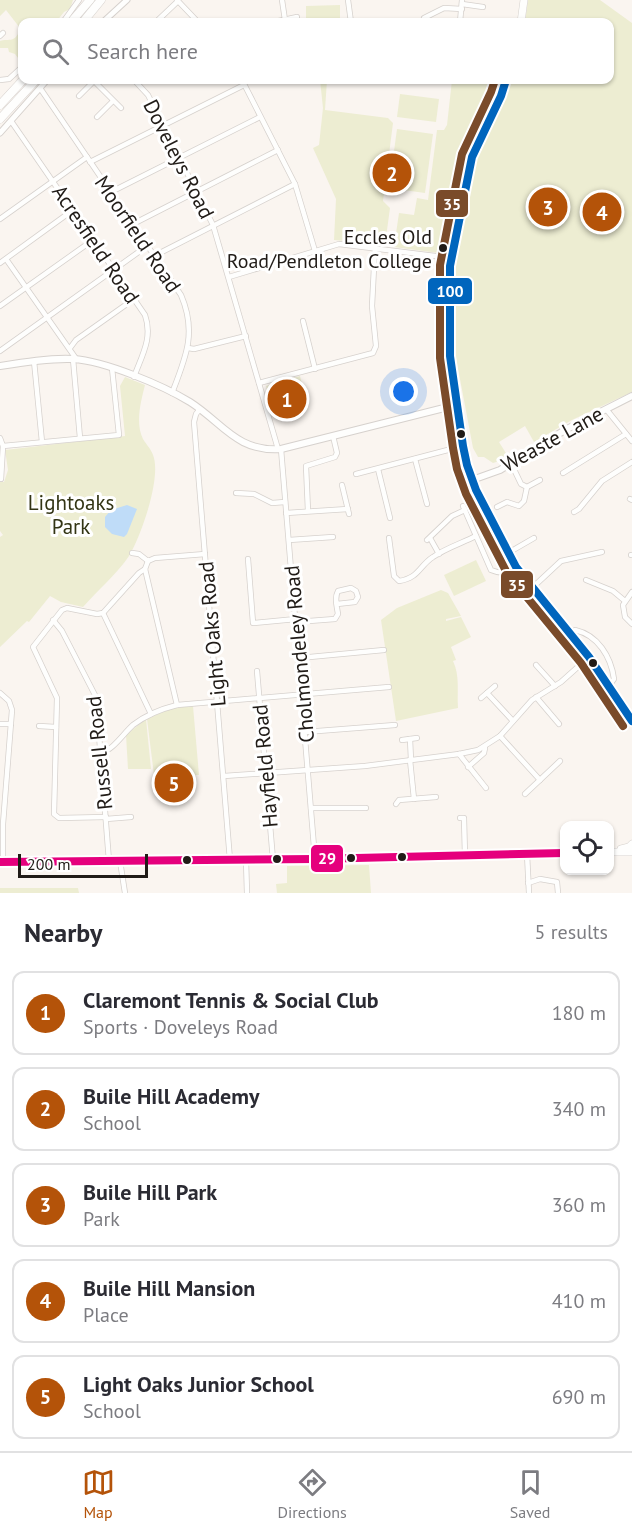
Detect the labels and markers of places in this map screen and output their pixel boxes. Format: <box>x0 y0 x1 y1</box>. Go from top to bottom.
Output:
pin: 2 <box>372 150 412 195</box>
pin: 3 <box>528 184 568 230</box>
pin: 4 <box>582 190 622 234</box>
place label: Eccles Old Road/Pendleton College <box>227 224 432 274</box>
marker: Eccles Old Road/Pendleton College <box>437 242 449 254</box>
pin: 1 <box>268 376 306 422</box>
unlabelled marker <box>455 428 467 440</box>
unlabelled marker <box>587 657 599 669</box>
pin: 5 <box>154 760 194 806</box>
unlabelled marker <box>396 851 408 863</box>
unlabelled marker <box>345 852 357 864</box>
unlabelled marker <box>271 853 283 865</box>
unlabelled marker <box>181 854 193 866</box>

